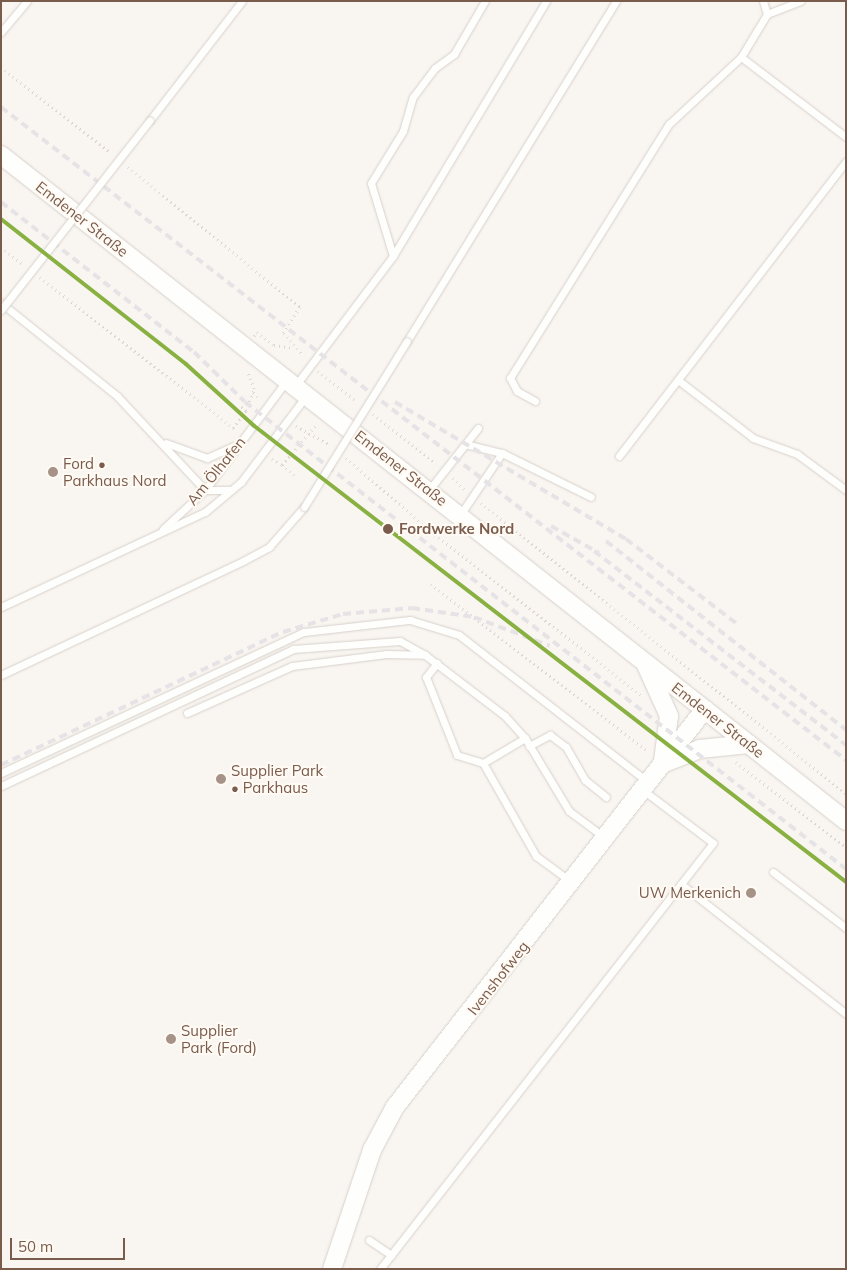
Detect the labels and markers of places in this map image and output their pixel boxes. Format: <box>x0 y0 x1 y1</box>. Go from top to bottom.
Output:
place label: Ford • Parkhaus Nord <box>63 454 166 489</box>
marker: Ford • Parkhaus Nord <box>47 466 59 478</box>
place label: Fordwerke Nord <box>399 520 514 538</box>
marker: Fordwerke Nord <box>381 522 395 536</box>
place label: Supplier Park • Parkhaus <box>231 761 323 796</box>
marker: Supplier Park • Parkhaus <box>215 773 227 785</box>
place label: UW Merkenich <box>639 884 741 902</box>
marker: UW Merkenich <box>745 887 757 899</box>
place label: Supplier Park (Ford) <box>181 1021 257 1056</box>
marker: Supplier Park (Ford) <box>165 1033 177 1045</box>

